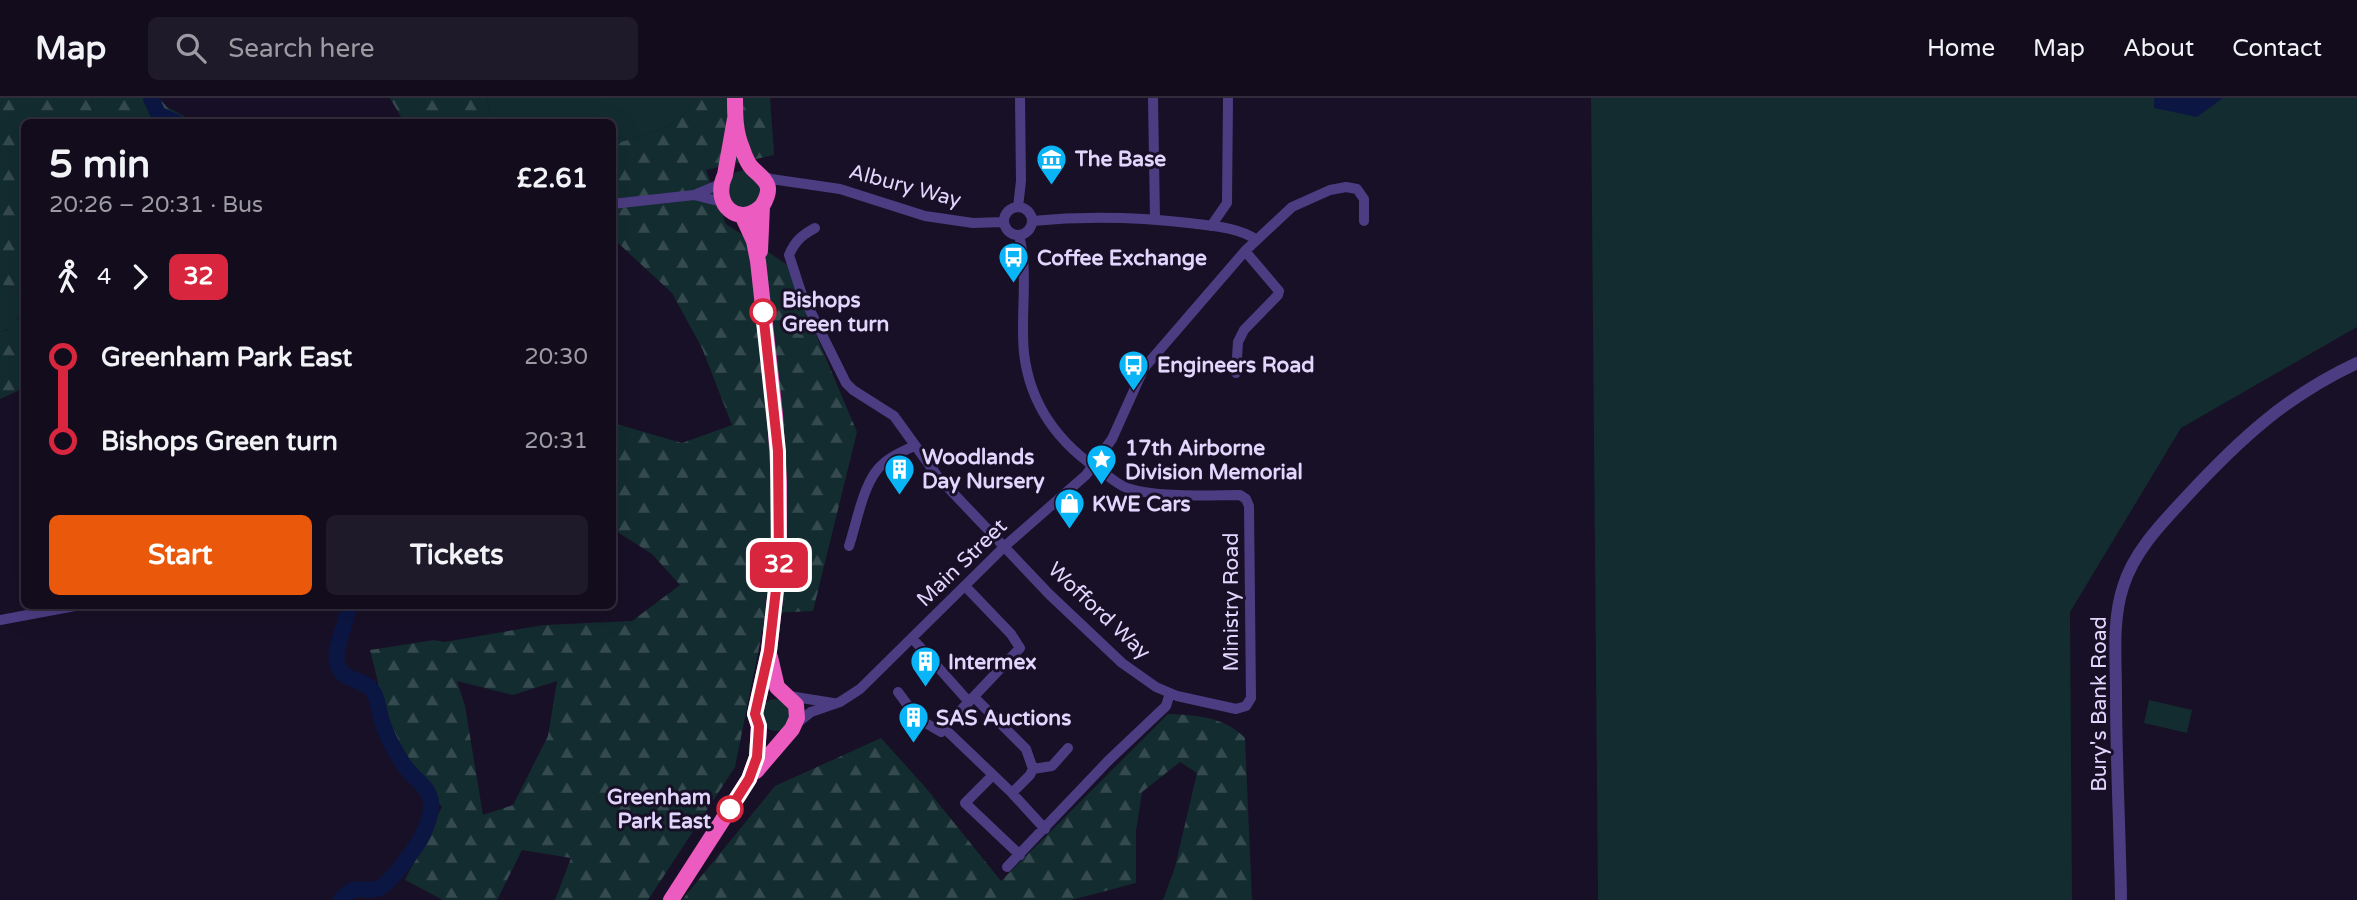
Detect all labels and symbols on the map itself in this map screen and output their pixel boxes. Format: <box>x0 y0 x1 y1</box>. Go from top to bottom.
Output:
museum icon: The Base <box>1035 142 1069 186</box>
place label: The Base <box>1074 147 1166 172</box>
street label: Albury Way <box>846 159 964 213</box>
bus stop icon: Coffee Exchange <box>997 241 1031 285</box>
place label: Coffee Exchange <box>1037 246 1207 271</box>
place label: Bishops Green turn <box>782 288 889 337</box>
marker: Bishops Green turn <box>750 299 776 325</box>
bus stop icon: Engineers Road <box>1117 348 1151 392</box>
place label: Engineers Road <box>1157 353 1314 378</box>
place label: 17th Airborne Division Memorial <box>1125 436 1303 485</box>
place icon: 17th Airborne Division Memorial <box>1085 443 1119 487</box>
place label: Woodlands Day Nursery <box>922 445 1045 494</box>
building icon: Woodlands Day Nursery <box>882 452 916 496</box>
shop icon: KWE Cars <box>1052 487 1086 531</box>
place label: KWE Cars <box>1092 492 1191 517</box>
street label: Main Street <box>912 514 1012 612</box>
street label: Ministry Road <box>1219 533 1244 671</box>
line badge: 32 <box>748 542 810 588</box>
street label: Wofford Way <box>1043 557 1155 665</box>
street label: Bury's Bank Road <box>2087 616 2112 792</box>
building icon: Intermex <box>908 645 942 689</box>
place label: Intermex <box>948 650 1037 675</box>
building icon: SAS Auctions <box>896 701 930 745</box>
place label: SAS Auctions <box>936 706 1071 731</box>
place label: Greenham Park East <box>607 785 711 834</box>
marker: Greenham Park East <box>717 796 743 822</box>

